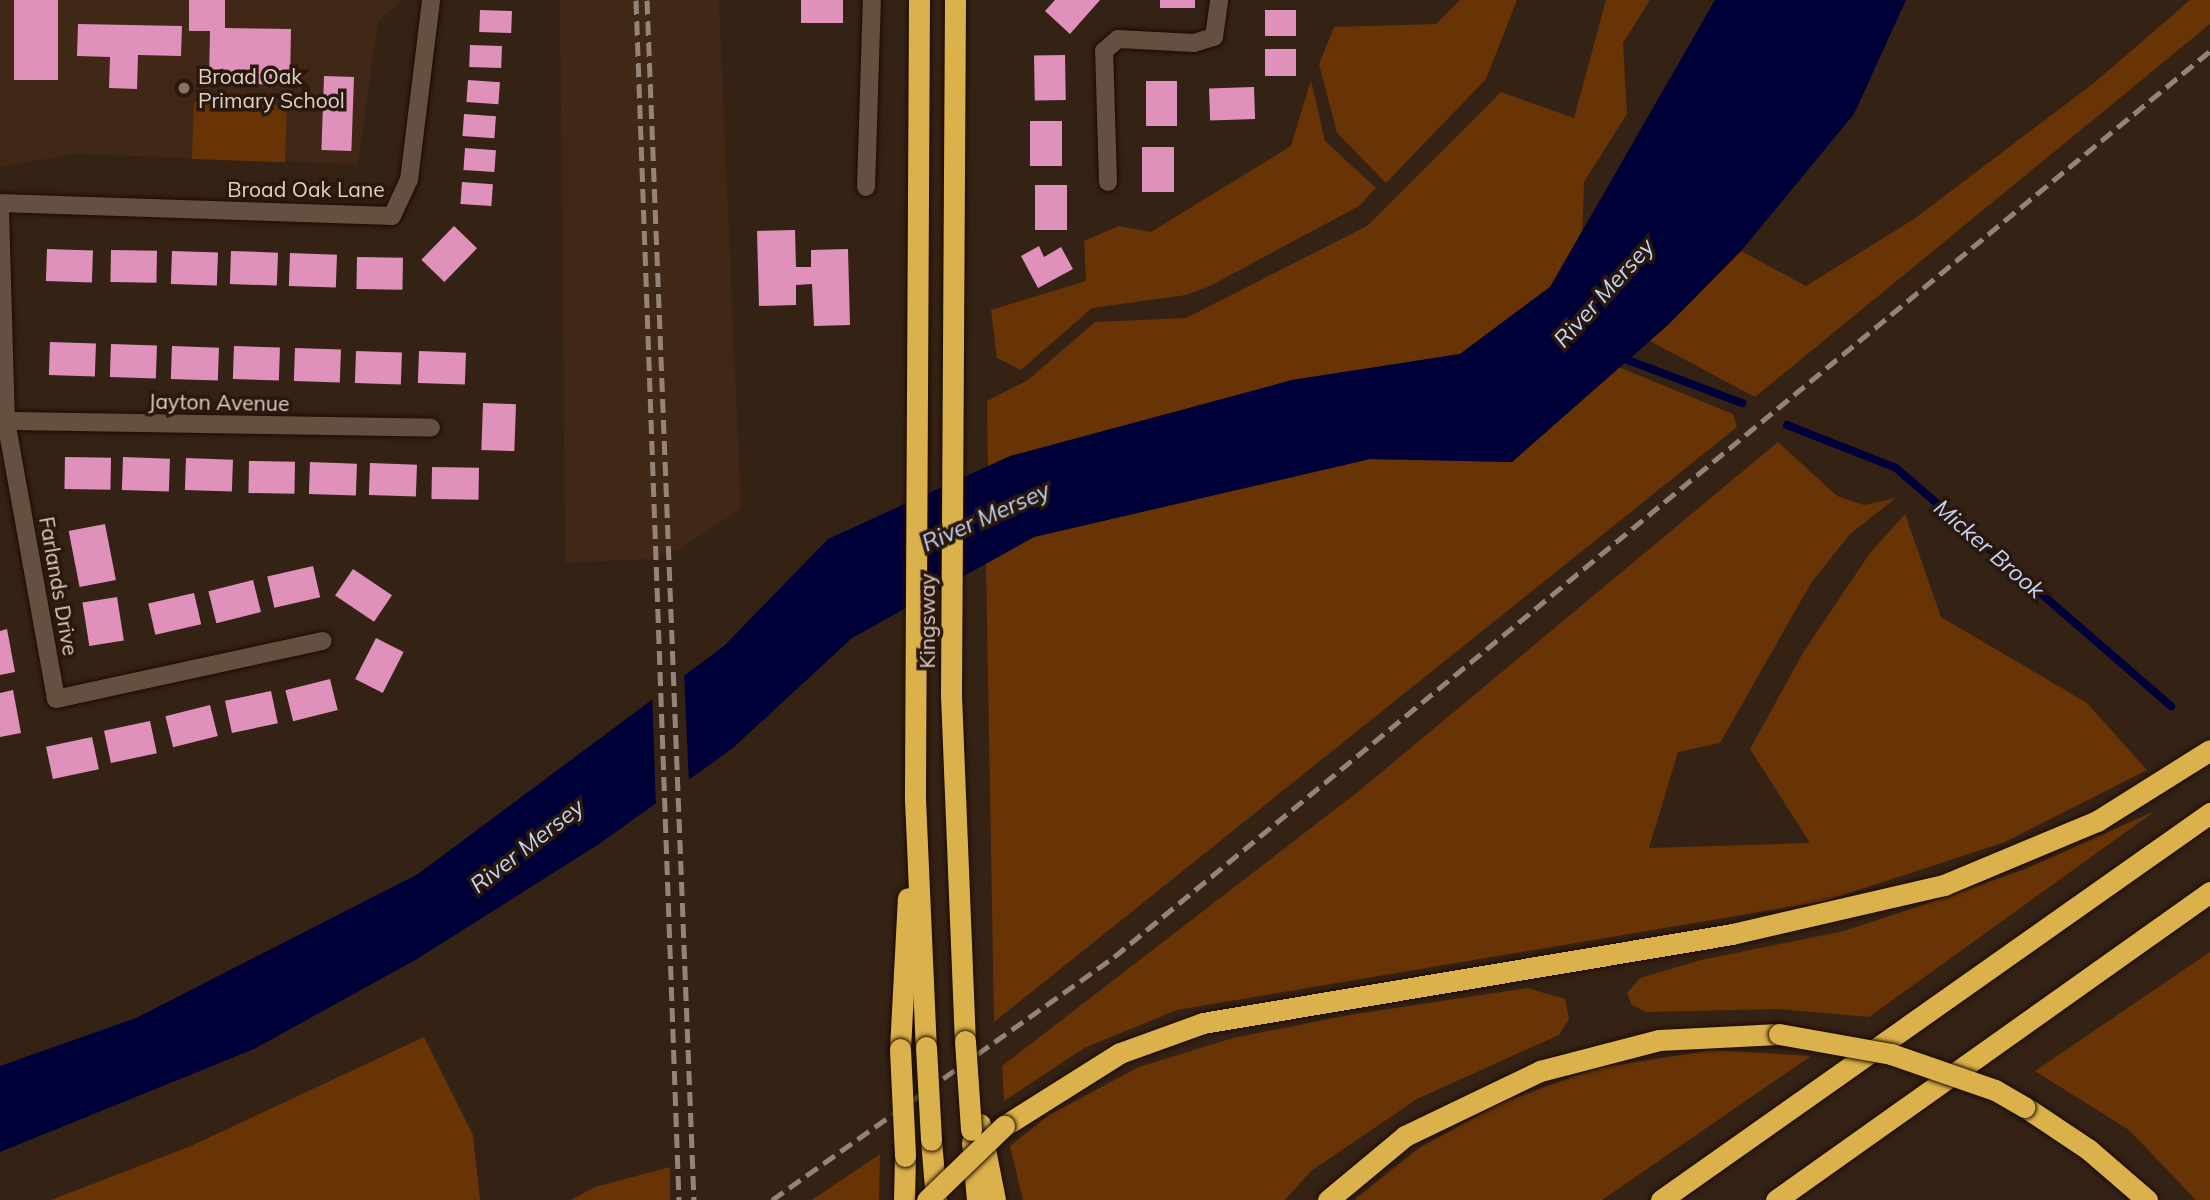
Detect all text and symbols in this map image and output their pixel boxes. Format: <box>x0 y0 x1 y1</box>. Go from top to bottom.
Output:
place label: Broad Oak Primary School <box>198 63 345 113</box>
marker: Broad Oak Primary School <box>176 80 192 96</box>
street label: Broad Oak Lane <box>227 176 385 202</box>
water label: River Mersey <box>1548 233 1660 353</box>
street label: Jayton Avenue <box>148 388 290 416</box>
water label: River Mersey <box>918 477 1054 557</box>
water label: Micker Brook <box>1928 494 2050 604</box>
street label: Farlands Drive <box>34 515 84 657</box>
street label: Kingsway <box>914 573 940 669</box>
water label: River Mersey <box>465 793 589 899</box>

